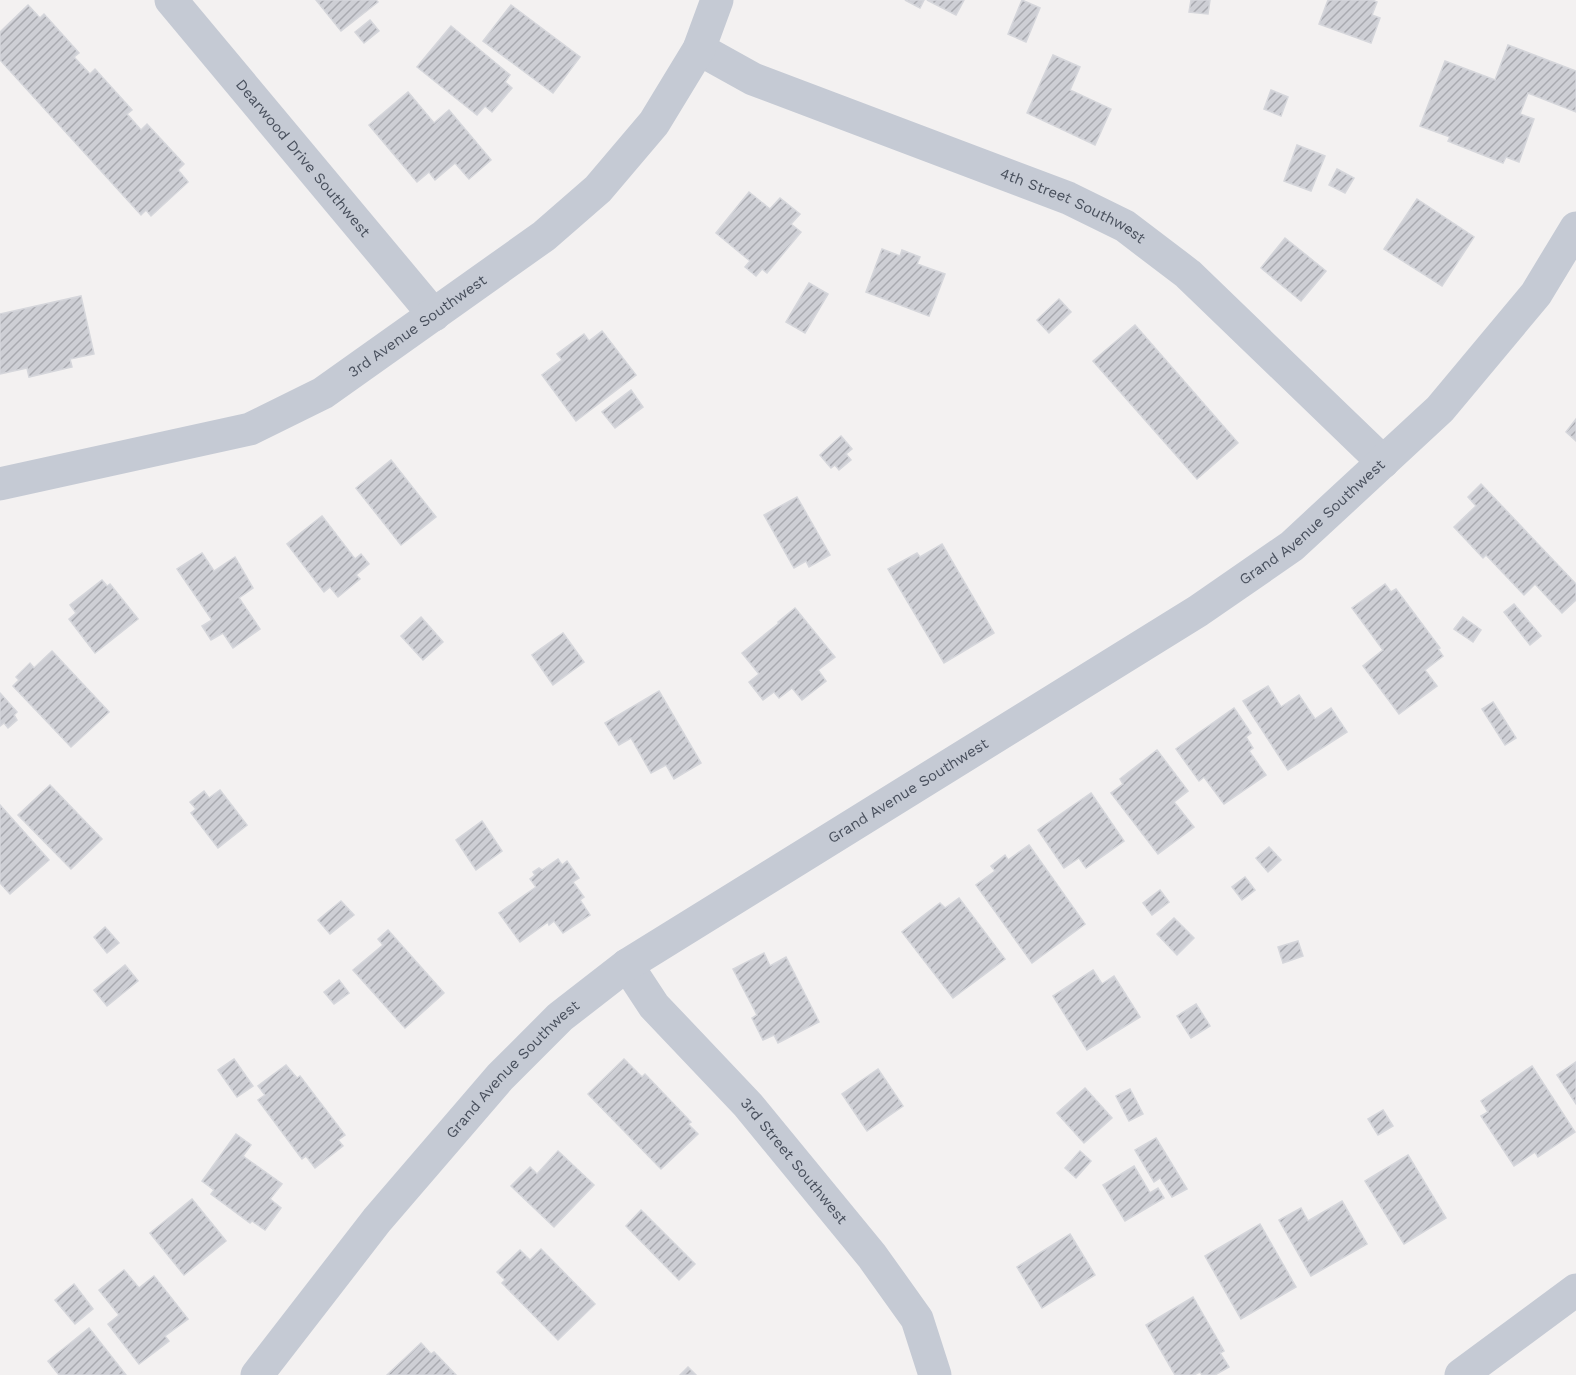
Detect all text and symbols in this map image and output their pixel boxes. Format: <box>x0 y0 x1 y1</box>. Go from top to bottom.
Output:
street label: Dearwood Drive Southwest <box>232 76 374 241</box>
street label: 4th Street Southwest <box>998 164 1150 248</box>
street label: 3rd Avenue Southwest <box>345 270 490 381</box>
street label: Grand Avenue Southwest <box>1236 455 1389 589</box>
street label: Grand Avenue Southwest <box>825 734 992 847</box>
street label: Grand Avenue Southwest <box>442 996 584 1142</box>
street label: 3rd Street Southwest <box>737 1094 851 1228</box>

